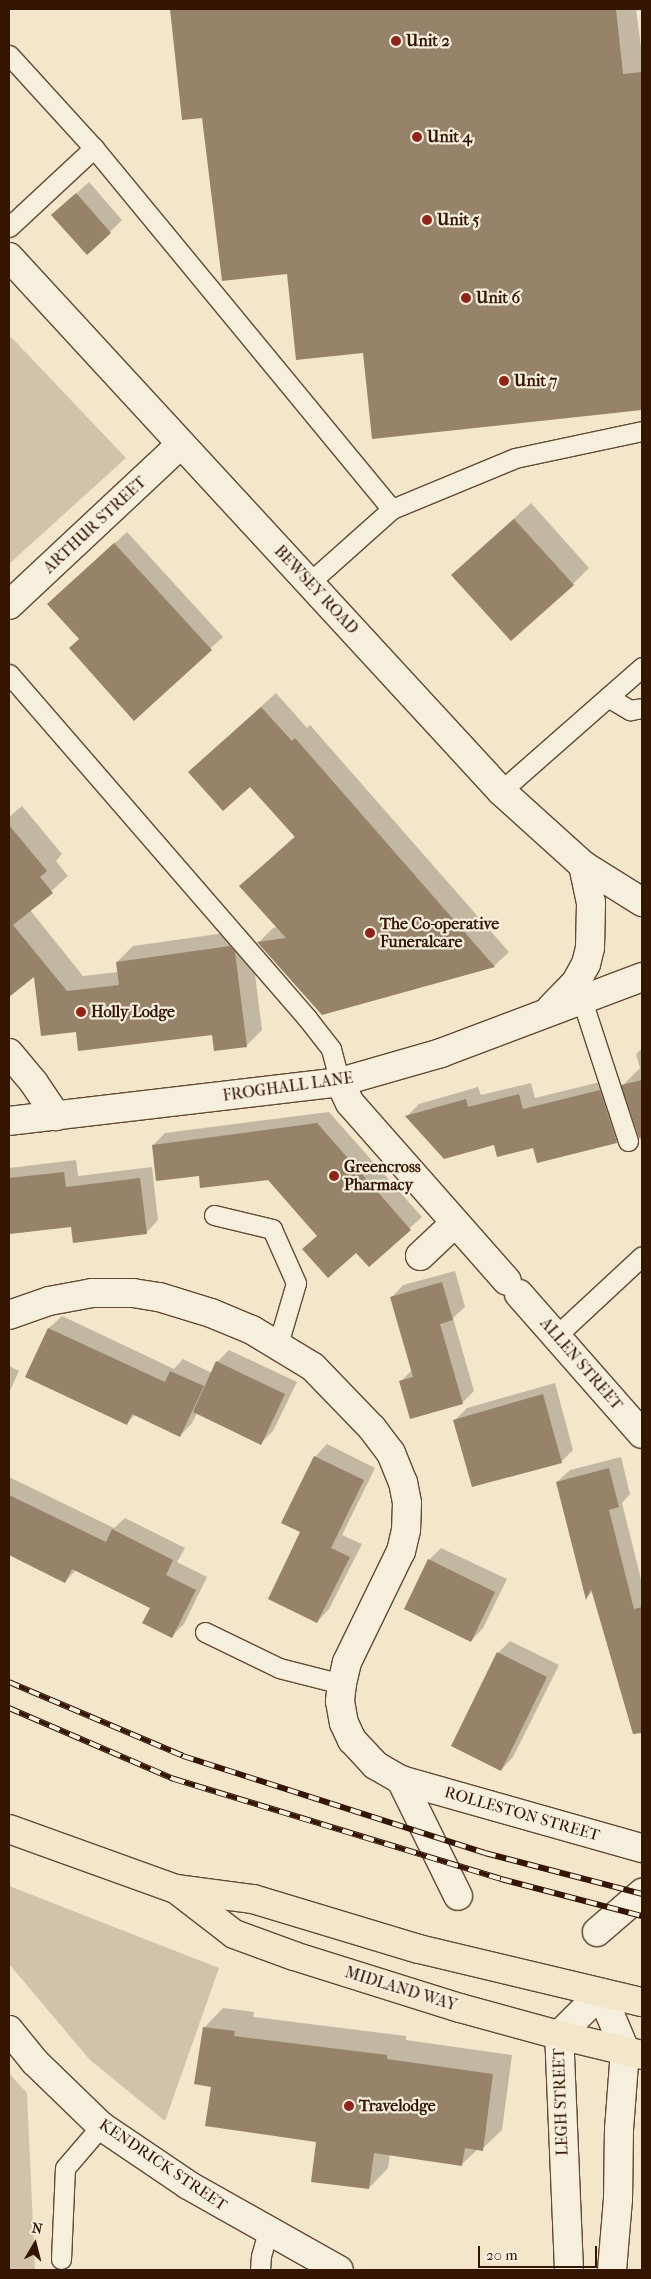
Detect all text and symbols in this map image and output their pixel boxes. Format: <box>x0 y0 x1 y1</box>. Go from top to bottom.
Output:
place label: Unit 2 <box>406 31 450 51</box>
marker: Unit 2 <box>390 35 402 47</box>
place label: Unit 4 <box>427 127 472 147</box>
marker: Unit 4 <box>411 131 423 143</box>
place label: Unit 5 <box>437 210 479 230</box>
marker: Unit 5 <box>421 214 433 226</box>
place label: Unit 6 <box>476 288 520 308</box>
marker: Unit 6 <box>460 292 472 304</box>
place label: Unit 7 <box>514 371 557 391</box>
marker: Unit 7 <box>498 375 510 387</box>
street label: ARTHUR STREET <box>40 473 150 577</box>
street label: BEWSEY ROAD <box>270 542 362 638</box>
place label: The Co-operative Funeralcare <box>380 914 499 952</box>
marker: The Co-operative Funeralcare <box>364 927 376 939</box>
place label: Holly Lodge <box>91 1002 175 1022</box>
marker: Holly Lodge <box>75 1006 87 1018</box>
street label: FROGHALL LANE <box>222 1068 354 1106</box>
place label: Greencross Pharmacy <box>344 1157 421 1195</box>
marker: Greencross Pharmacy <box>328 1170 340 1182</box>
street label: ALLEN STREET <box>536 1314 626 1414</box>
street label: ROLLESTON STREET <box>442 1783 602 1845</box>
street label: MIDLAND WAY <box>343 1963 459 2015</box>
street label: LEGH STREET <box>550 2048 572 2156</box>
place label: Travelodge <box>359 2096 436 2116</box>
marker: Travelodge <box>343 2100 355 2112</box>
street label: KENDRICK STREET <box>95 2115 231 2215</box>
north arrow <box>10 2219 60 2269</box>
text: N <box>31 2219 44 2238</box>
scale bar <box>481 2236 600 2268</box>
text: 20 m <box>486 2246 518 2264</box>

